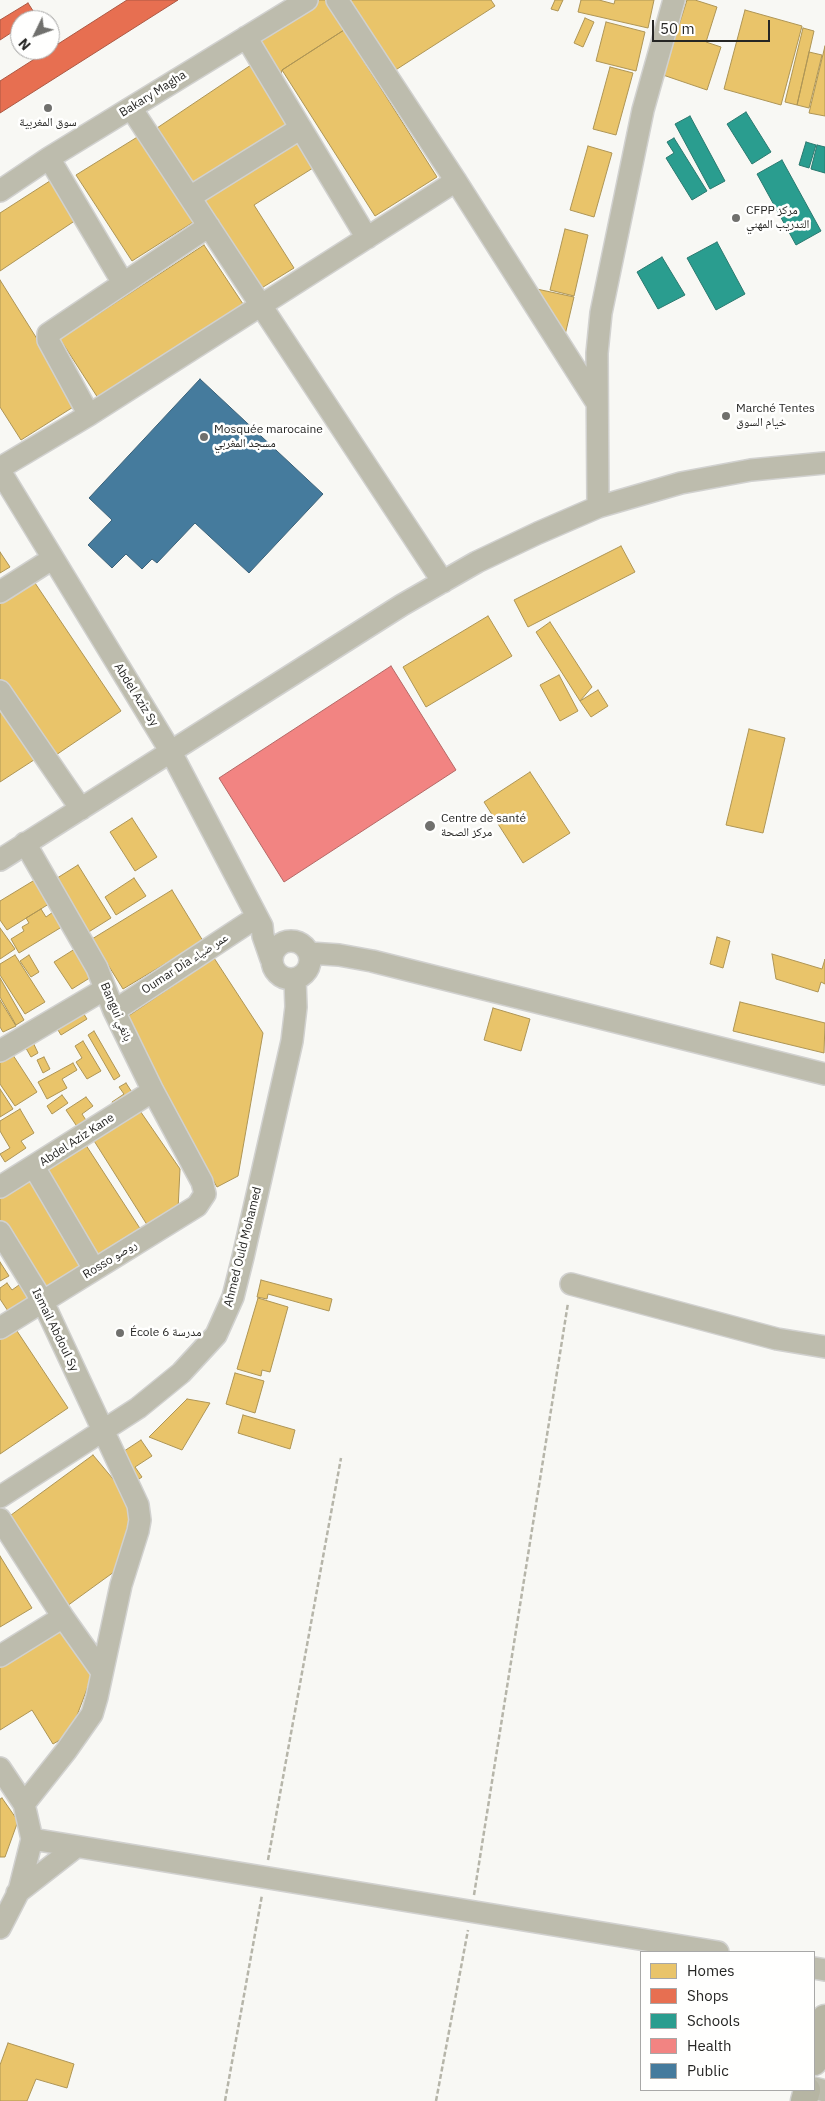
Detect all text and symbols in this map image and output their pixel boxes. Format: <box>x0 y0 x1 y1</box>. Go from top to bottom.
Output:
north arrow <box>10 10 60 60</box>
scale bar <box>655 10 772 42</box>
text: 50 m <box>660 19 695 38</box>
text: N <box>15 35 35 54</box>
street label: Bakary Magha <box>117 68 189 120</box>
marker: سوق المغربية <box>42 102 54 114</box>
place label: سوق المغربية <box>19 116 77 130</box>
place label: CFPP مركز التدريب المهني <box>746 204 809 232</box>
marker: CFPP مركز التدريب المهني <box>730 212 742 224</box>
place label: Marché Tentes خيام السوق <box>736 402 815 430</box>
marker: Marché Tentes خيام السوق <box>720 410 732 422</box>
place label: Mosquée marocaine مسجد المغربي <box>214 423 323 451</box>
marker: Mosquée marocaine مسجد المغربي <box>198 431 210 443</box>
street label: Abdel Aziz Sy <box>111 661 161 729</box>
place label: Centre de santé مركز الصحة <box>441 812 526 840</box>
marker: Centre de santé مركز الصحة <box>423 819 437 833</box>
street label: Oumar Dia عمر ضياء <box>139 931 231 997</box>
street label: Bangui بانغي <box>97 980 135 1044</box>
street label: Abdel Aziz Kane <box>37 1110 117 1170</box>
street label: Ahmed Ould Mohamed <box>221 1185 265 1309</box>
street label: Rosso روصو <box>80 1238 140 1282</box>
street label: Ismail Abdoul Sy <box>29 1286 81 1374</box>
place label: École 6 مدرسة <box>130 1326 201 1340</box>
marker: École 6 مدرسة <box>114 1327 126 1339</box>
legend <box>640 1951 815 2091</box>
text: Homes <box>687 1961 735 1980</box>
text: Shops <box>687 1986 729 2005</box>
text: Schools <box>687 2011 740 2030</box>
text: Health <box>687 2036 732 2055</box>
text: Public <box>687 2061 729 2080</box>

